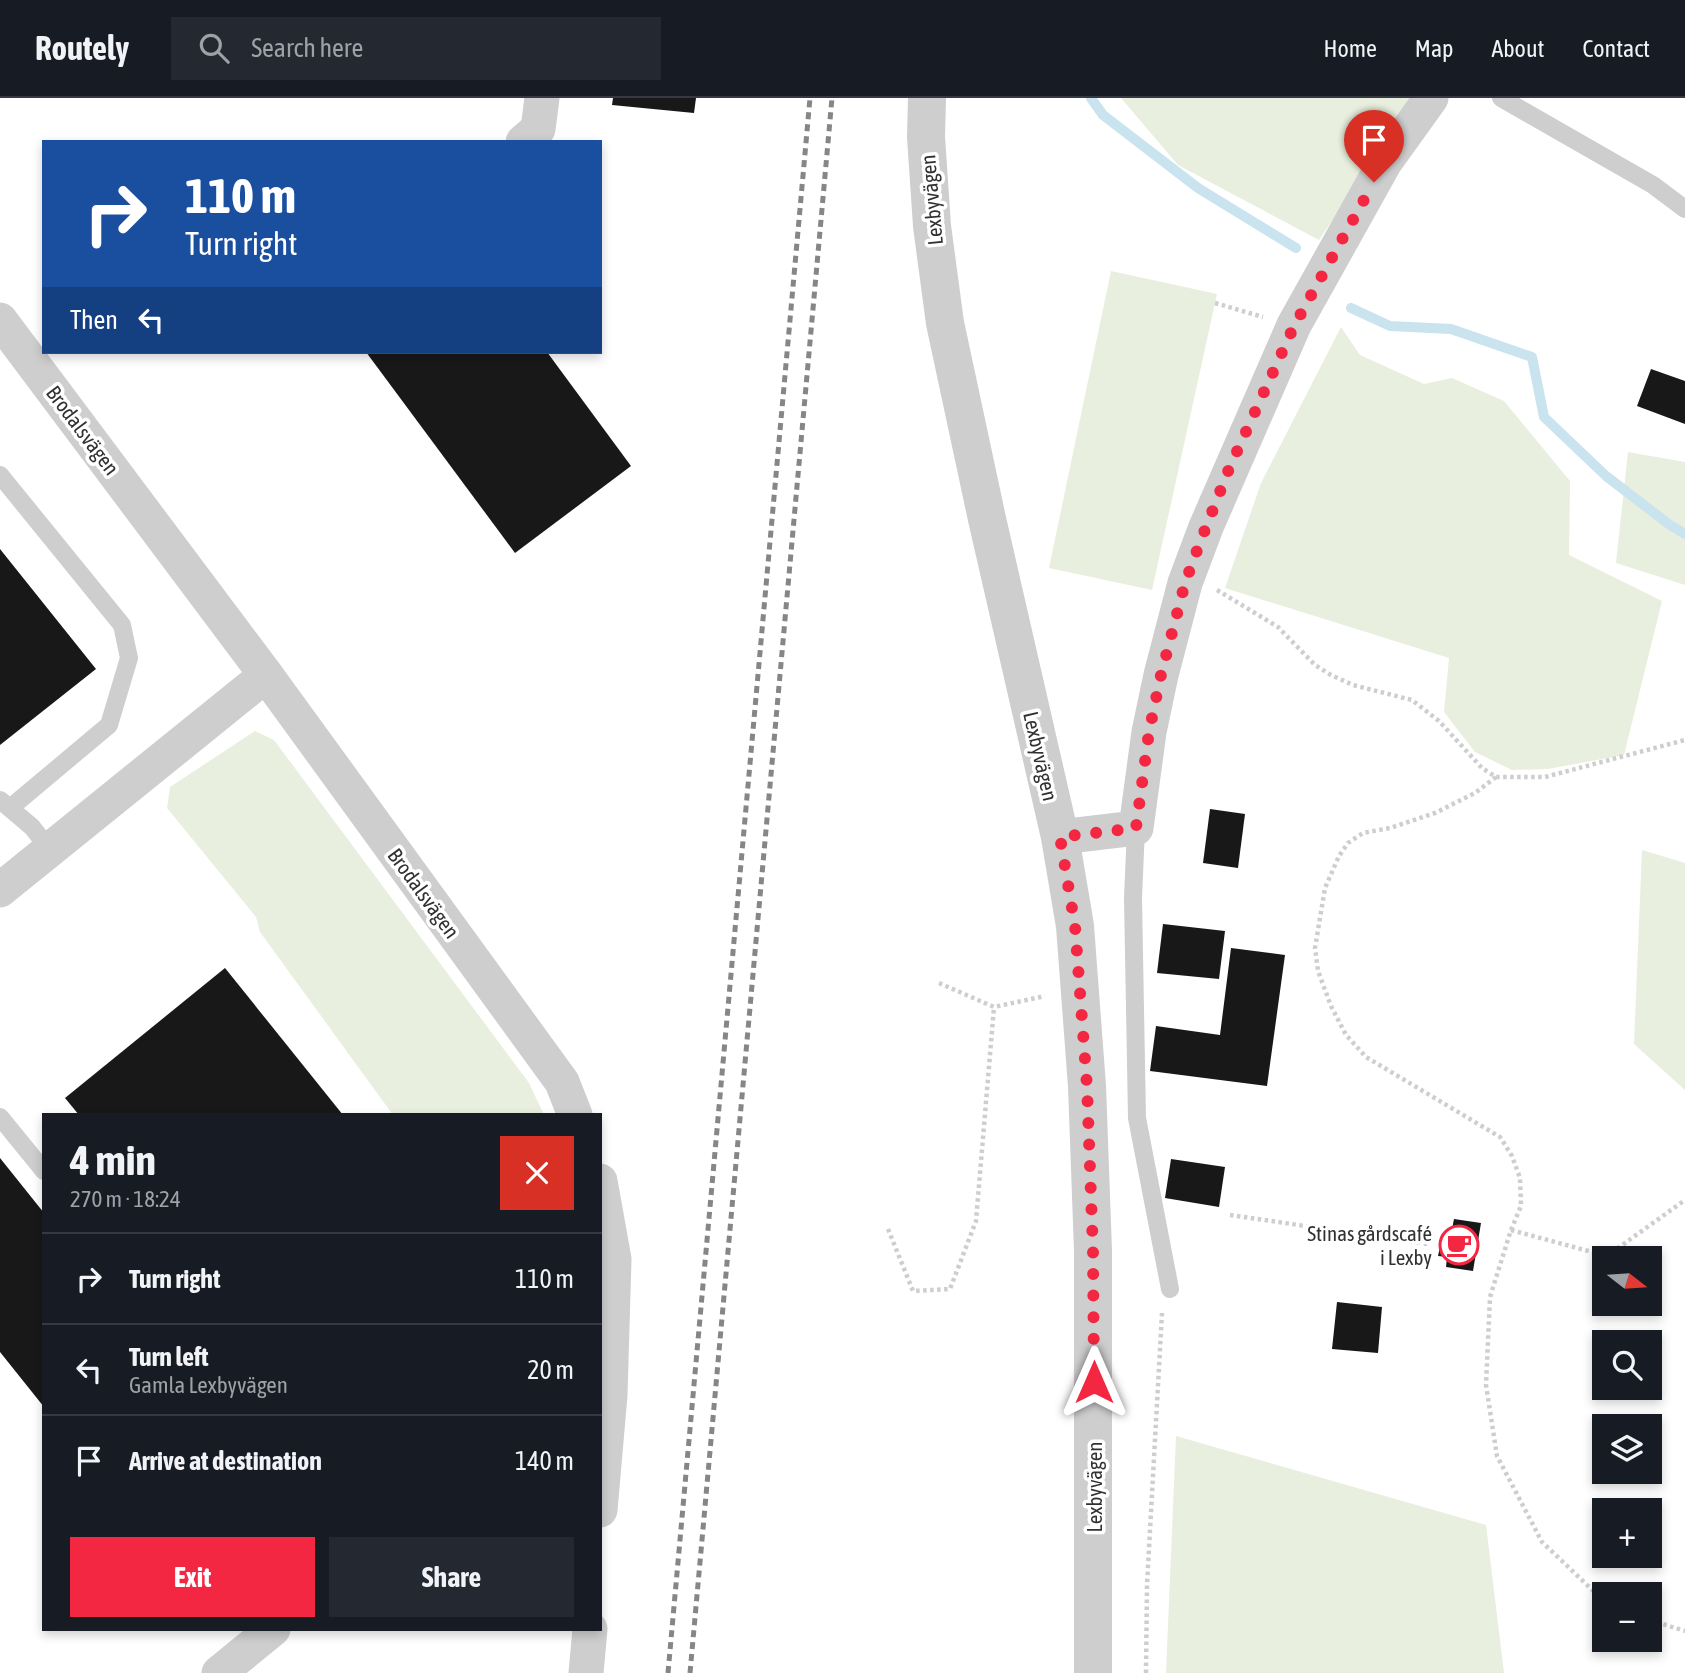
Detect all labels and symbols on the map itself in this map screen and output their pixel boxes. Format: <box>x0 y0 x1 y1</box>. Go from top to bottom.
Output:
pin <box>1344 110 1404 182</box>
street label: Lexbyvägen <box>915 154 947 246</box>
street label: Brodalsvägen <box>42 381 124 479</box>
street label: Lexbyvägen <box>1019 709 1063 803</box>
street label: Brodalsvägen <box>383 843 465 943</box>
place label: Stinas gårdscafé i Lexby <box>1307 1221 1432 1269</box>
cafe icon: Stinas gårdscafé i Lexby <box>1438 1224 1480 1266</box>
north arrow <box>1592 1246 1662 1316</box>
position arrow <box>1057 1345 1131 1419</box>
street label: Lexbyvägen <box>1082 1442 1106 1532</box>

